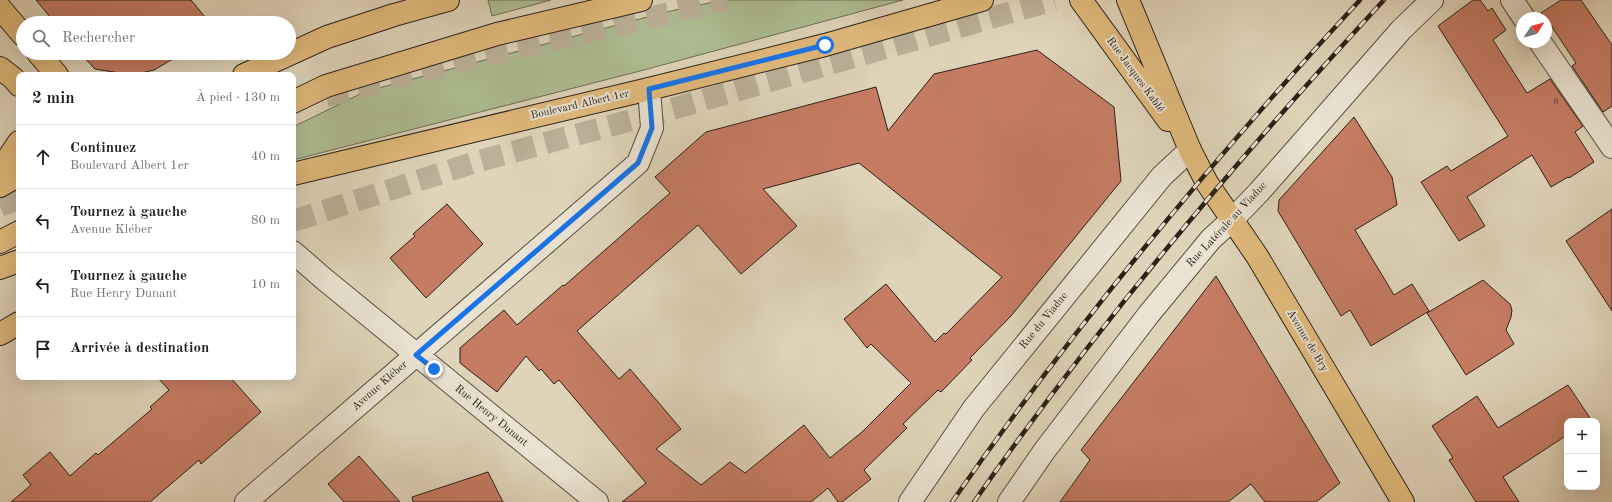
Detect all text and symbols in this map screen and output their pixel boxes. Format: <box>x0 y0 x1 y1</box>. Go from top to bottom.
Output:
north arrow <box>1516 12 1552 48</box>
search box <box>16 16 296 60</box>
icon: search <box>30 27 52 49</box>
text: Rechercher <box>62 31 135 46</box>
street label: Rue Jacques Kablé <box>1104 35 1166 115</box>
route start <box>816 36 834 54</box>
street label: Boulevard Albert 1er <box>530 88 631 122</box>
text: 2 min <box>32 90 75 107</box>
text: À pied · 130 m <box>196 91 280 104</box>
house number: 8 <box>1553 97 1559 106</box>
text: Continuez <box>70 141 136 156</box>
icon: ahead <box>32 146 54 168</box>
text: 40 m <box>251 150 280 163</box>
text: Boulevard Albert 1er <box>70 159 189 172</box>
street label: Rue Latérale au Viaduc <box>1185 180 1269 270</box>
text: Tournez à gauche <box>70 205 187 220</box>
icon: left <box>32 210 54 232</box>
text: 80 m <box>251 214 280 227</box>
text: Avenue Kléber <box>70 223 152 236</box>
text: Tournez à gauche <box>70 269 187 284</box>
icon: left <box>32 274 54 296</box>
text: 10 m <box>251 278 280 291</box>
text: Rue Henry Dunant <box>70 287 177 300</box>
street label: Rue du Viaduc <box>1018 290 1070 351</box>
street label: Avenue de Bry <box>1284 308 1330 374</box>
icon: arrive <box>32 338 54 360</box>
text: Arrivée à destination <box>70 341 209 356</box>
street label: Avenue Kléber <box>350 359 410 413</box>
route end <box>425 360 443 378</box>
street label: Rue Henry Dunant <box>452 383 530 449</box>
map controls <box>1564 418 1600 490</box>
button: + <box>1564 418 1600 454</box>
button: − <box>1564 454 1600 490</box>

